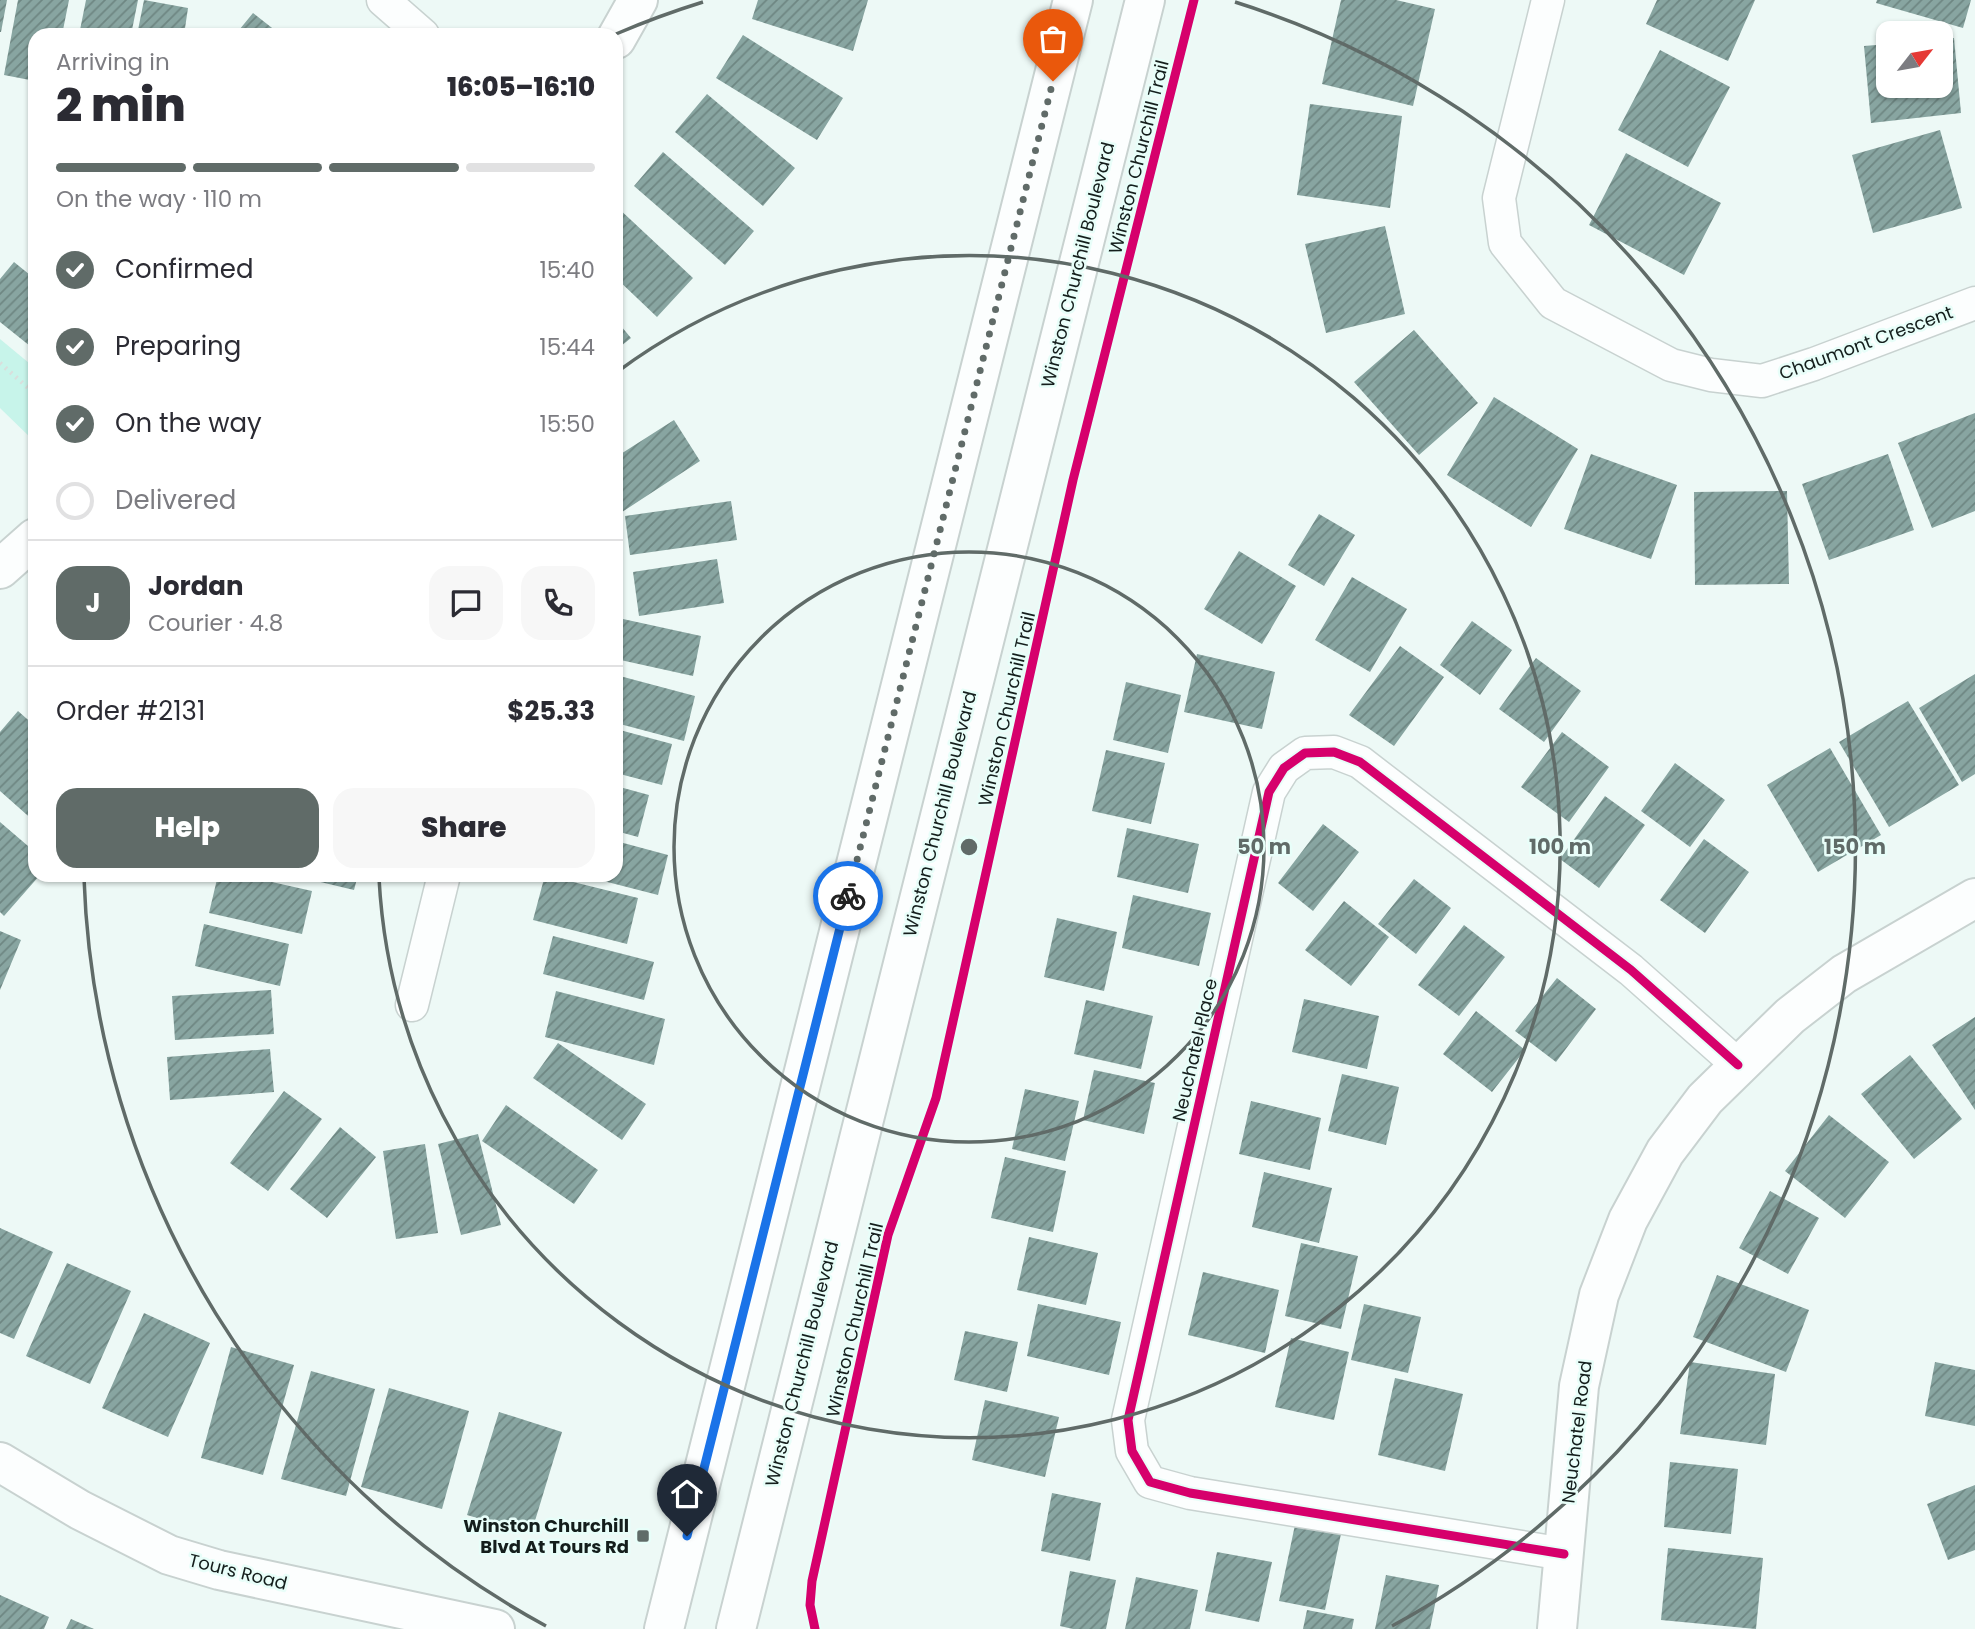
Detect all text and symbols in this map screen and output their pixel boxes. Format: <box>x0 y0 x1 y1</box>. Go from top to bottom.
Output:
pin <box>1023 9 1083 81</box>
icon: bag <box>1034 20 1072 58</box>
north arrow <box>1876 21 1953 98</box>
map controls <box>1876 21 1953 98</box>
text: Arriving in <box>56 46 170 78</box>
street label: Winston Churchill Trail <box>1102 57 1175 256</box>
text: 16:05–16:10 <box>447 69 595 105</box>
text: 2 min <box>56 73 186 137</box>
street label: Winston Churchill Boulevard <box>1035 139 1120 390</box>
text: On the way · 110 m <box>56 183 262 215</box>
icon: check <box>56 251 94 289</box>
text: Confirmed <box>115 251 253 287</box>
text: 15:40 <box>539 254 595 286</box>
street label: Chaumont Crescent <box>1775 299 1956 386</box>
icon: check <box>56 328 94 366</box>
text: Preparing <box>115 328 241 364</box>
text: 15:44 <box>539 331 595 363</box>
icon: check <box>56 405 94 443</box>
text: On the way <box>115 405 262 441</box>
text: 15:50 <box>539 408 595 440</box>
text: Delivered <box>115 482 236 518</box>
button: chat <box>429 566 503 640</box>
button: phone <box>521 566 595 640</box>
text: Jordan <box>148 568 244 604</box>
text: J <box>85 585 101 621</box>
text: Courier · 4.8 <box>148 607 283 639</box>
street label: Winston Churchill Trail <box>972 609 1041 809</box>
street label: Winston Churchill Boulevard <box>897 688 982 939</box>
text: Order #2131 <box>56 693 205 729</box>
text: $25.33 <box>507 693 595 729</box>
button: Help <box>56 788 319 868</box>
button: Share <box>333 788 595 868</box>
text: 50 m <box>1237 832 1291 861</box>
text: 100 m <box>1529 832 1591 861</box>
text: 150 m <box>1824 832 1886 861</box>
centre of rings <box>957 835 981 859</box>
courier <box>813 861 883 931</box>
icon: bike <box>829 877 867 915</box>
street label: Neuchatel Place <box>1166 976 1223 1124</box>
street label: Winston Churchill Trail <box>820 1220 889 1420</box>
street label: Winston Churchill Boulevard <box>759 1238 844 1489</box>
street label: Neuchatel Road <box>1555 1359 1598 1505</box>
pin <box>657 1464 717 1536</box>
icon: home <box>668 1475 706 1513</box>
place label: Winston Churchill Blvd At Tours Rd <box>463 1513 629 1559</box>
marker: Winston Churchill Blvd At Tours Rd <box>635 1528 651 1544</box>
street label: Tours Road <box>186 1547 290 1596</box>

